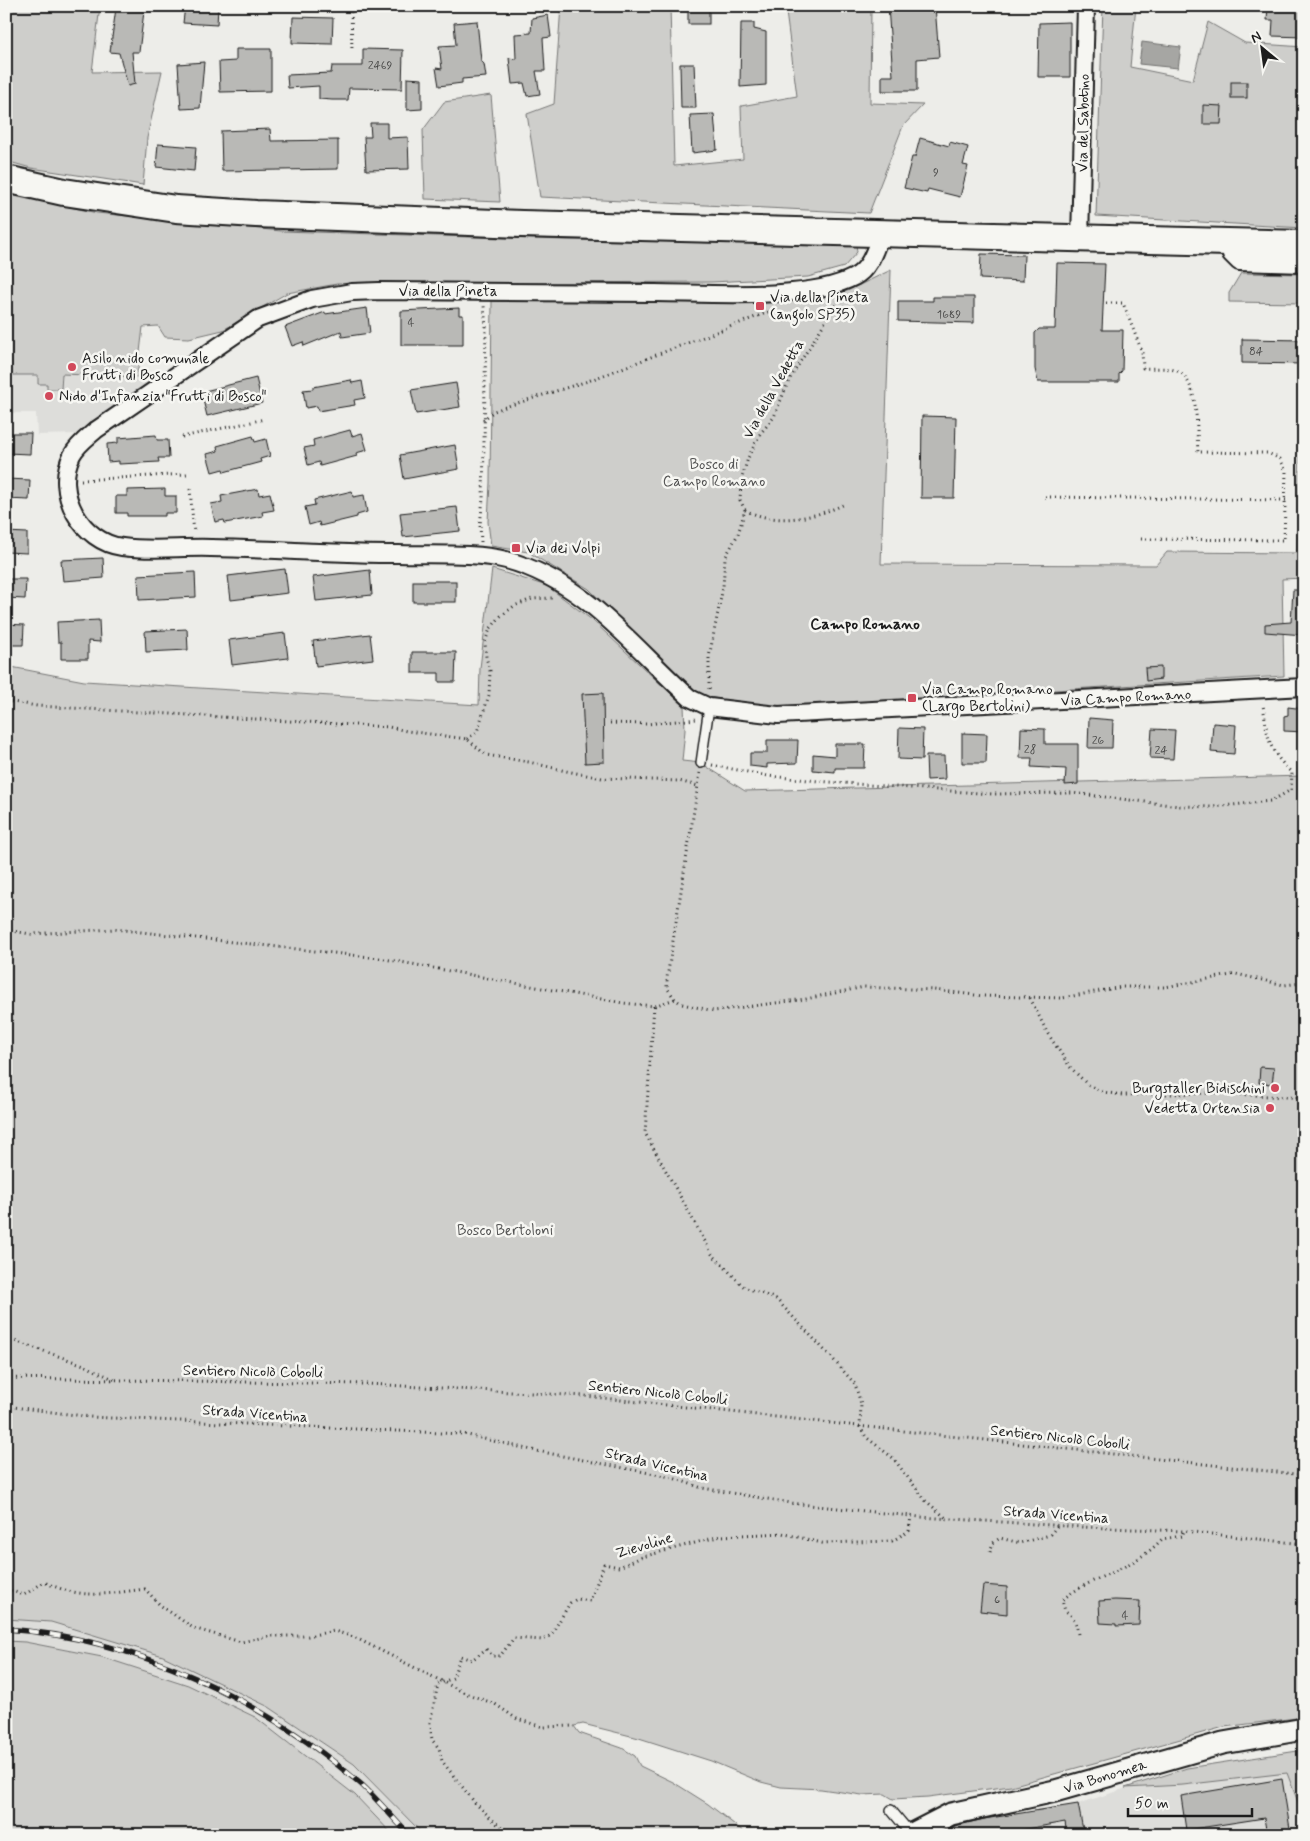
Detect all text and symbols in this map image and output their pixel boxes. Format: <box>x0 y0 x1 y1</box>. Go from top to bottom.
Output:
north arrow <box>1238 22 1288 72</box>
text: N <box>1248 27 1265 48</box>
house number: 2469 <box>368 58 392 74</box>
street label: Via del Sabotino <box>1073 74 1095 172</box>
house number: 9 <box>933 165 939 181</box>
street label: Via della Pineta <box>399 282 498 302</box>
place label: Via della Pineta (angolo SP35) <box>770 288 869 326</box>
marker: Via della Pineta (angolo SP35) <box>754 300 766 312</box>
house number: 1689 <box>937 307 961 323</box>
house number: 4 <box>408 315 415 331</box>
street label: Via della Vedetta <box>738 336 809 443</box>
house number: 84 <box>1249 344 1263 360</box>
place label: Asilo nido comunale Frutti di Bosco <box>82 349 210 386</box>
marker: Asilo nido comunale Frutti di Bosco <box>66 361 78 373</box>
place label: Nido d'Infanzia "Frutti di Bosco" <box>59 387 267 407</box>
marker: Nido d'Infanzia "Frutti di Bosco" <box>43 390 55 402</box>
park label: Bosco di Campo Romano <box>663 455 765 492</box>
place label: Via dei Volpi <box>526 539 600 559</box>
marker: Via dei Volpi <box>510 542 522 554</box>
district label: Campo Romano <box>810 614 920 635</box>
place label: Via Campo Romano (Largo Bertolini) <box>922 680 1053 718</box>
street label: Via Campo Romano <box>1060 685 1192 711</box>
marker: Via Campo Romano (Largo Bertolini) <box>906 692 918 704</box>
house number: 26 <box>1092 733 1105 749</box>
house number: 28 <box>1024 742 1036 758</box>
house number: 24 <box>1154 743 1168 759</box>
place label: Burgstaller Bidischini <box>1132 1079 1265 1100</box>
marker: Burgstaller Bidischini <box>1269 1082 1281 1094</box>
place label: Vedetta Ortensia <box>1145 1099 1260 1119</box>
marker: Vedetta Ortensia <box>1264 1102 1276 1114</box>
park label: Bosco Bertoloni <box>457 1221 553 1241</box>
street label: Sentiero Nicolò Cobolli <box>183 1361 324 1383</box>
street label: Sentiero Nicolò Cobolli <box>587 1376 729 1410</box>
street label: Strada Vicentina <box>202 1400 309 1428</box>
street label: Sentiero Nicolò Cobolli <box>989 1421 1131 1455</box>
street label: Strada Vicentina <box>603 1443 711 1487</box>
street label: Strada Vicentina <box>1003 1501 1110 1529</box>
street label: Zievoline <box>614 1528 675 1564</box>
house number: 6 <box>994 1592 1000 1608</box>
house number: 4 <box>1122 1608 1129 1624</box>
street label: Via Bonomea <box>1061 1755 1150 1799</box>
scale bar <box>1128 1786 1251 1818</box>
text: 50 m <box>1135 1794 1169 1814</box>

